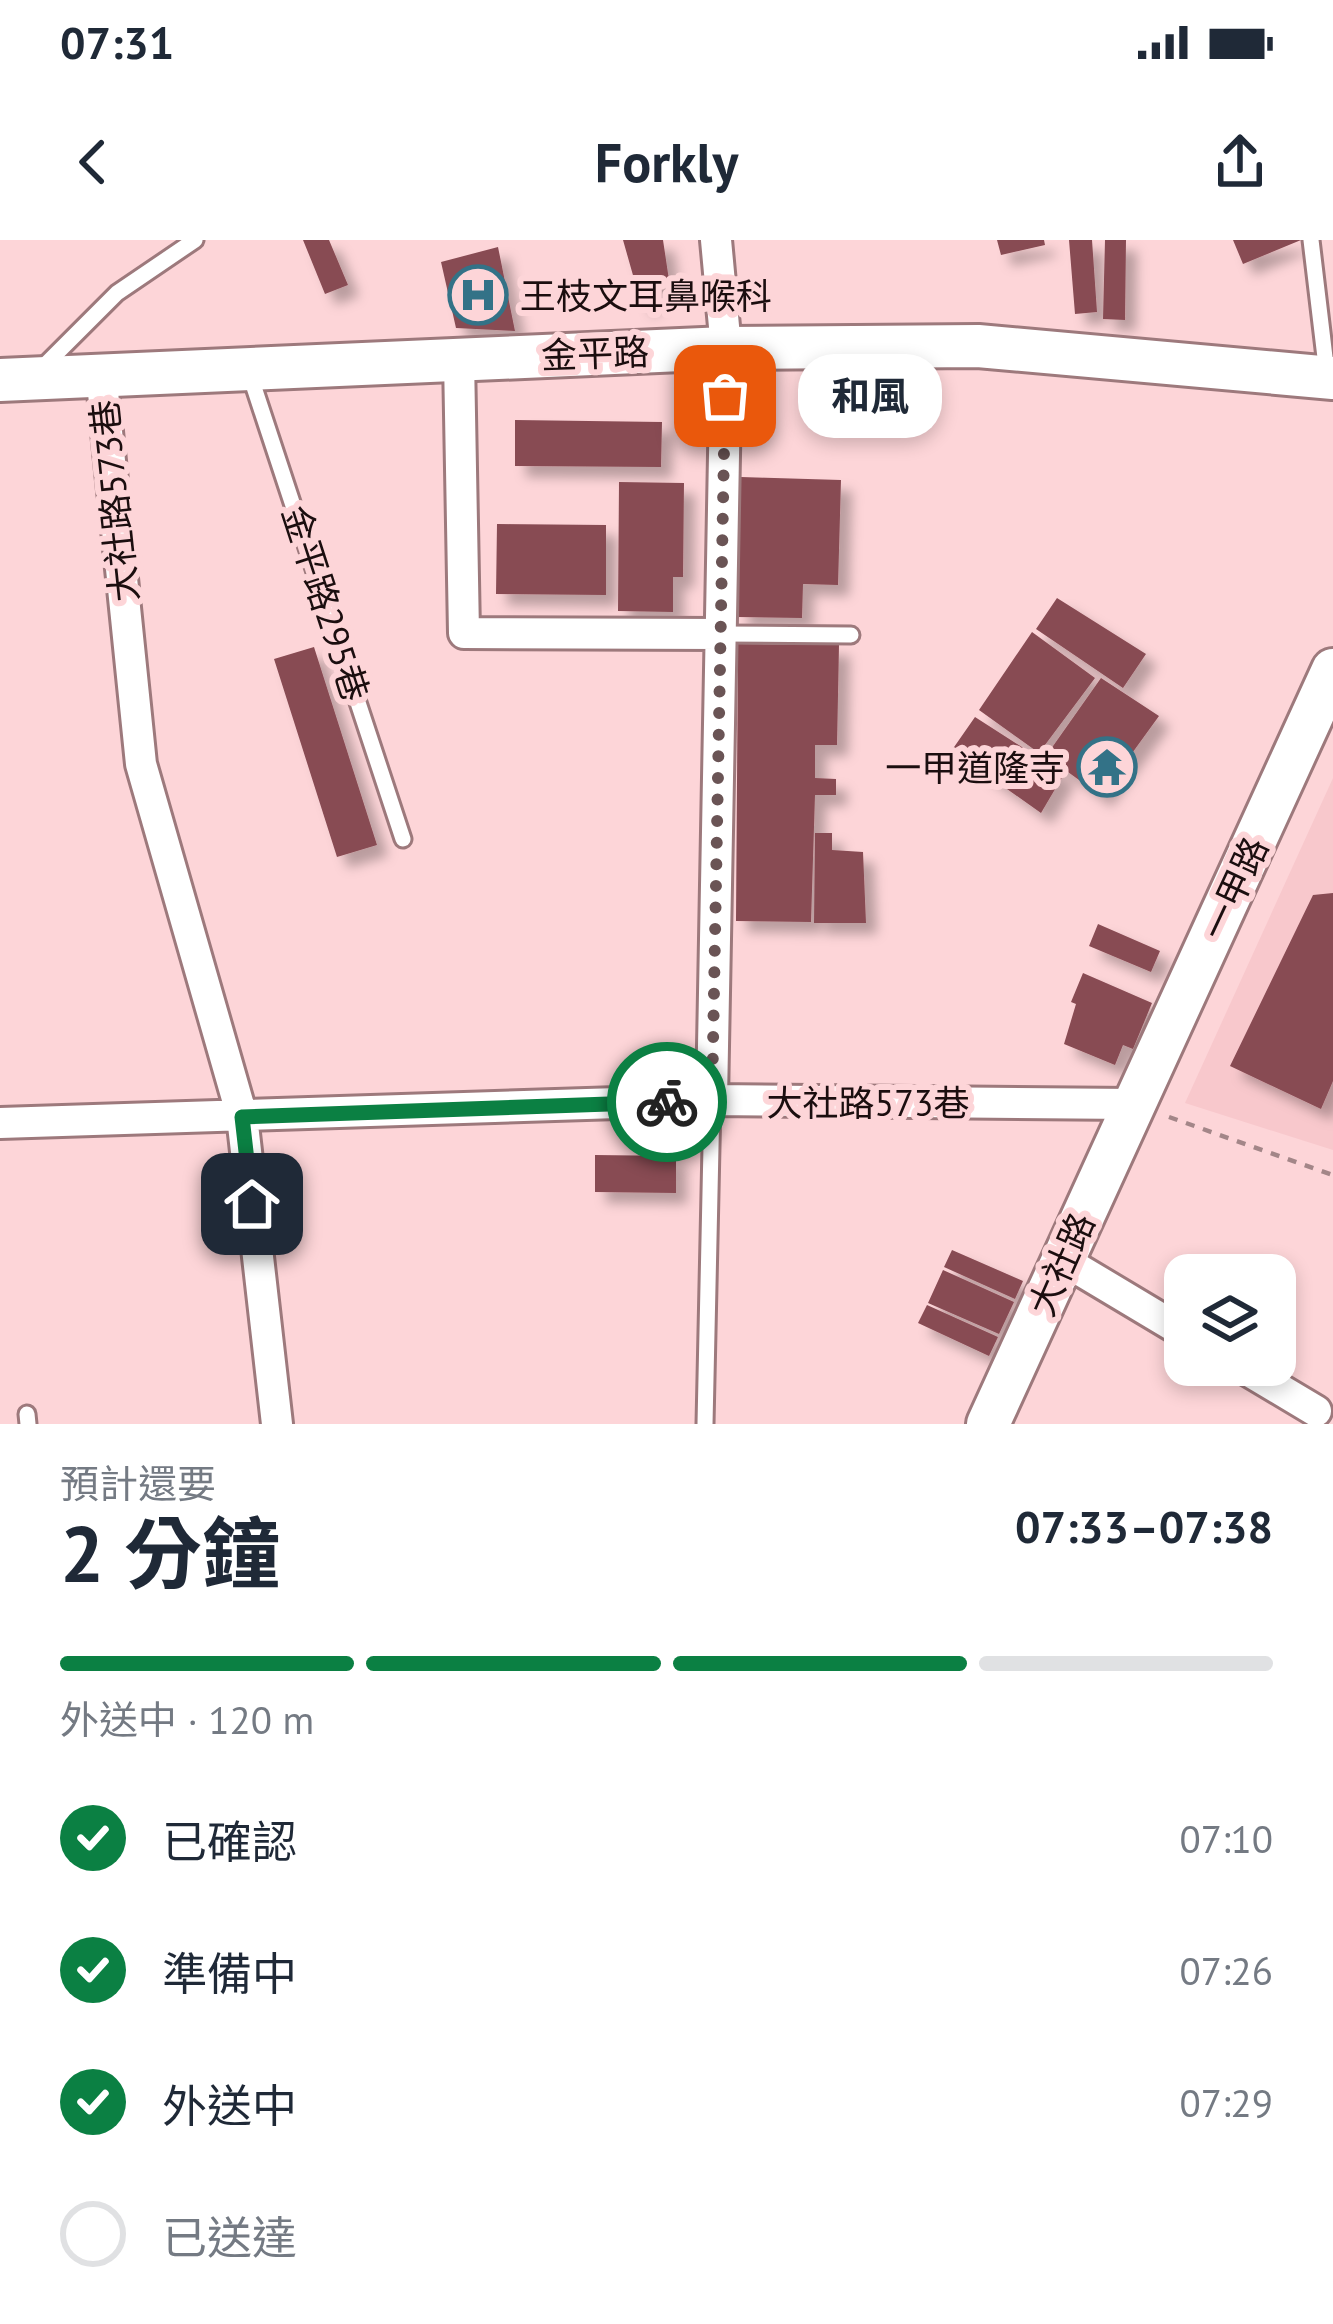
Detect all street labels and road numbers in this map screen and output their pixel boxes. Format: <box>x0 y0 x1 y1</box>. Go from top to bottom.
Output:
street label: 金平路 <box>540 328 650 378</box>
street label: 大社路573巷 <box>80 398 148 604</box>
street label: 金平路295巷 <box>272 499 380 707</box>
street label: 一甲路 <box>1190 829 1278 947</box>
street label: 大社路573巷 <box>767 1079 969 1126</box>
street label: 大社路 <box>1018 1205 1104 1323</box>

